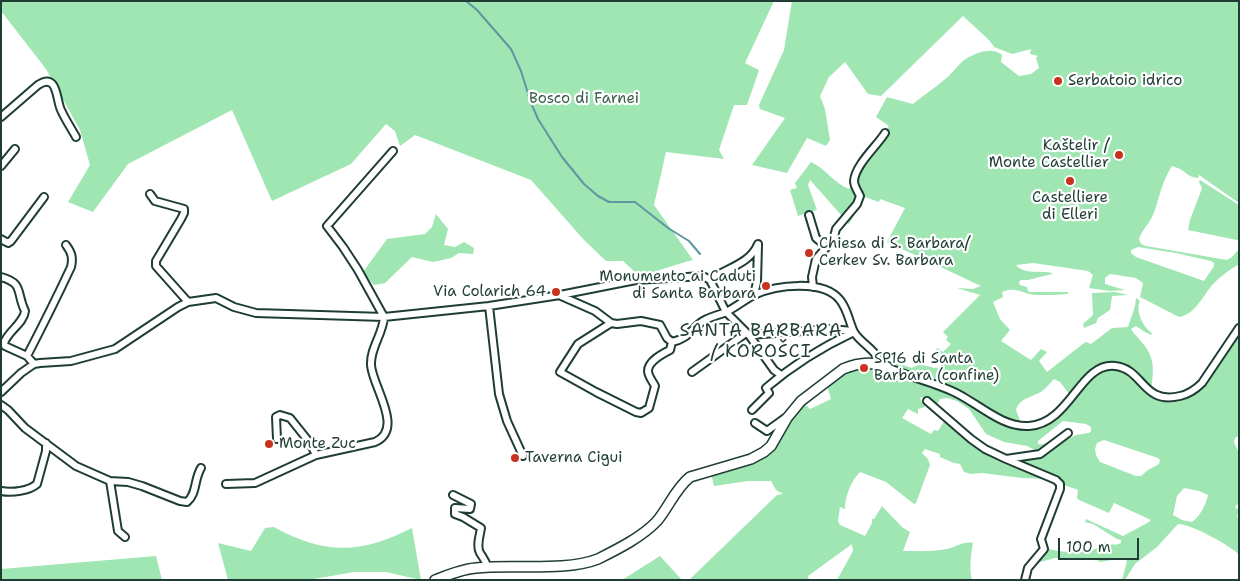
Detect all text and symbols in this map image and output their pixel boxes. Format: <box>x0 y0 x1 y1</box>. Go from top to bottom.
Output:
place label: Serbatoio idrico <box>1068 72 1182 90</box>
marker: Serbatoio idrico <box>1052 75 1064 87</box>
park label: Bosco di Farnei <box>529 90 639 108</box>
place label: Kaštelir / Monte Castellier <box>989 137 1109 172</box>
marker: Kaštelir / Monte Castellier <box>1113 149 1125 161</box>
marker: Castelliere di Elleri <box>1064 175 1076 187</box>
place label: Castelliere di Elleri <box>1032 189 1108 224</box>
place label: Chiesa di S. Barbara/ Cerkev Sv. Barbara <box>819 235 970 270</box>
marker: Chiesa di S. Barbara/ Cerkev Sv. Barbara <box>803 247 815 259</box>
place label: Monumento ai Caduti di Santa Barbara <box>599 268 756 303</box>
marker: Monumento ai Caduti di Santa Barbara <box>760 280 772 292</box>
place label: Via Colarich 64 <box>433 283 546 301</box>
marker: Via Colarich 64 <box>550 286 562 298</box>
district label: SANTA BARBARA / KOROŠCI <box>678 320 844 362</box>
place label: SP16 di Santa Barbara (confine) <box>874 350 999 385</box>
marker: SP16 di Santa Barbara (confine) <box>858 362 870 374</box>
place label: Monte Zuc <box>279 435 356 453</box>
marker: Monte Zuc <box>263 438 275 450</box>
place label: Taverna Cigui <box>525 449 622 467</box>
marker: Taverna Cigui <box>509 452 521 464</box>
scale bar <box>1060 528 1141 560</box>
text: 100 m <box>1066 537 1111 557</box>

